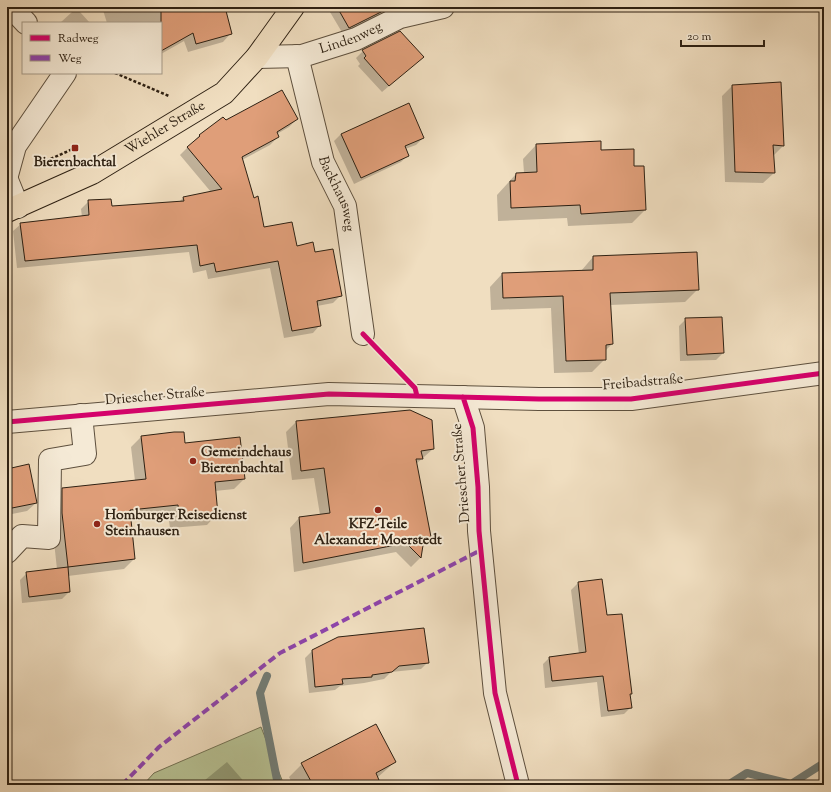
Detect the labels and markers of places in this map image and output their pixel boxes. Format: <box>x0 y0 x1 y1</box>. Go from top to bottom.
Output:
marker: Bierenbachtal <box>70 143 80 153</box>
place label: Bierenbachtal <box>34 153 116 173</box>
place label: Gemeindehaus Bierenbachtal <box>201 443 292 479</box>
marker: Gemeindehaus Bierenbachtal <box>188 456 198 466</box>
marker: KFZ-Teile Alexander Moerstedt <box>373 505 383 515</box>
place label: Homburger Reisedienst Steinhausen <box>105 506 247 542</box>
place label: KFZ-Teile Alexander Moerstedt <box>314 515 442 551</box>
marker: Homburger Reisedienst Steinhausen <box>92 519 102 529</box>

